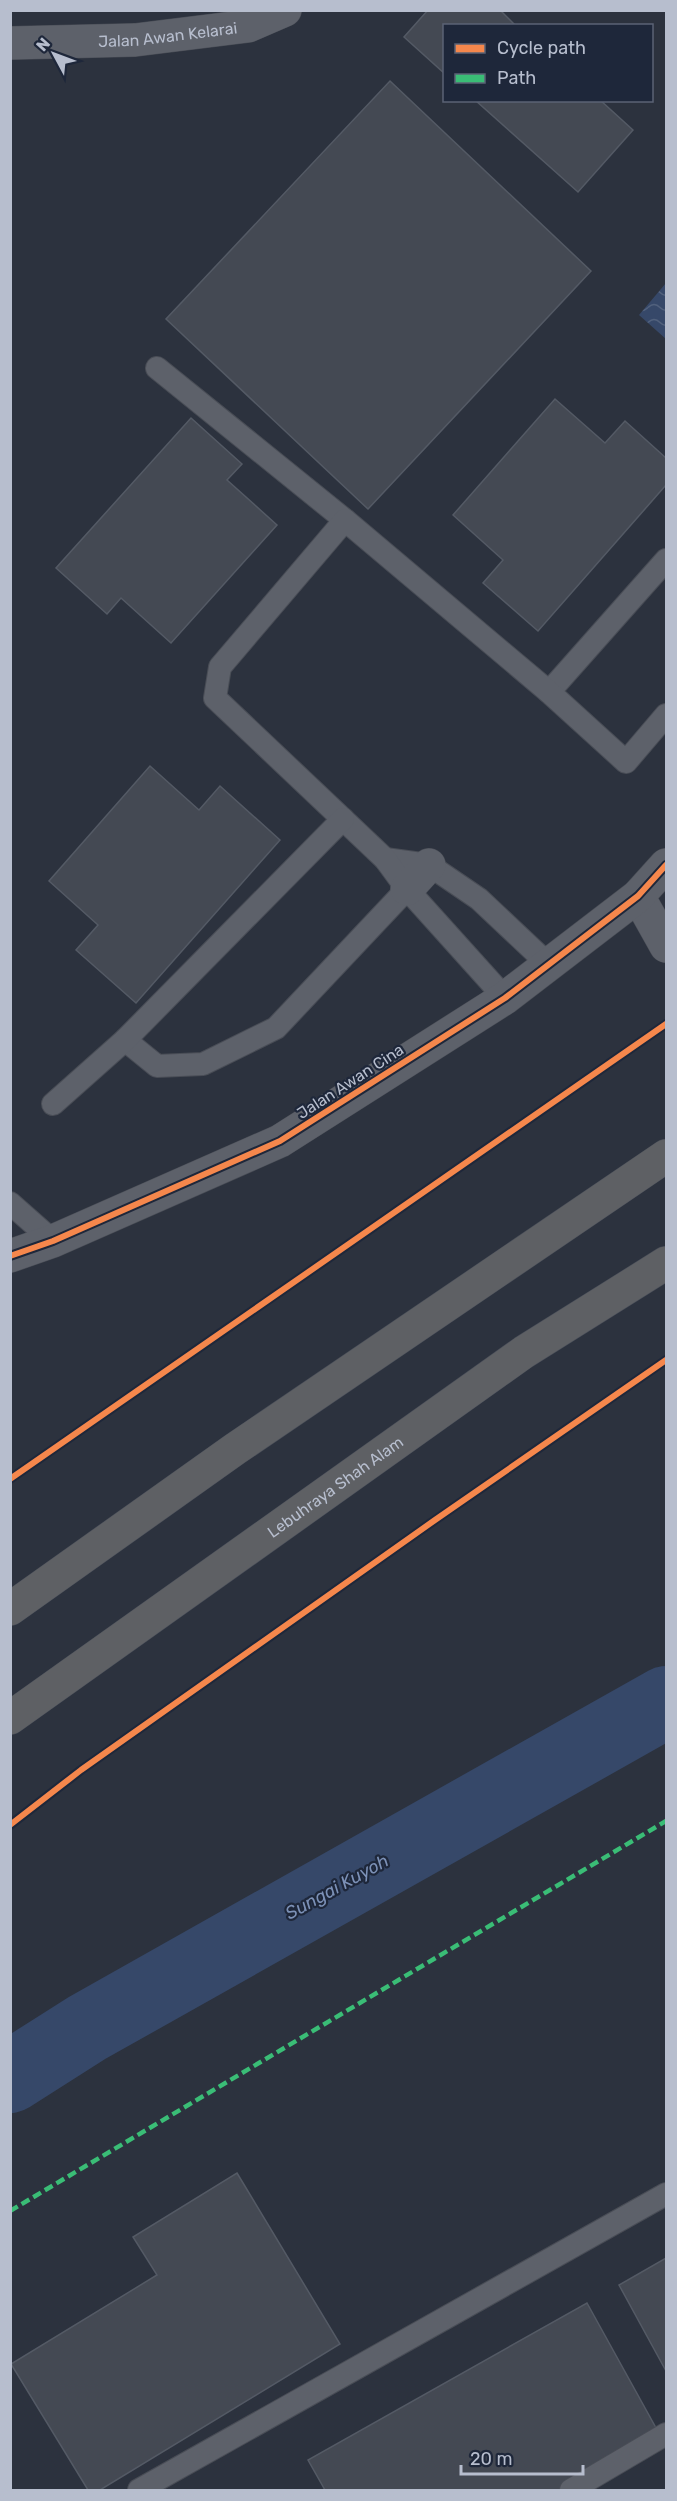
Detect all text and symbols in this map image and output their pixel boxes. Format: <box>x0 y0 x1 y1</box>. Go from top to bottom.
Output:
street label: Jalan Awan Kelarai <box>98 18 238 51</box>
north arrow <box>24 24 84 84</box>
legend <box>443 24 653 102</box>
text: N <box>32 34 54 55</box>
text: Cycle path <box>497 37 586 59</box>
text: Path <box>497 67 536 89</box>
street label: Jalan Awan Cina <box>293 1040 407 1123</box>
street label: Lebuhraya Shah Alam <box>264 1432 407 1542</box>
water label: Sungai Kuyoh <box>281 1849 393 1925</box>
scale bar <box>461 2438 582 2476</box>
text: 20 m <box>470 2448 512 2470</box>

